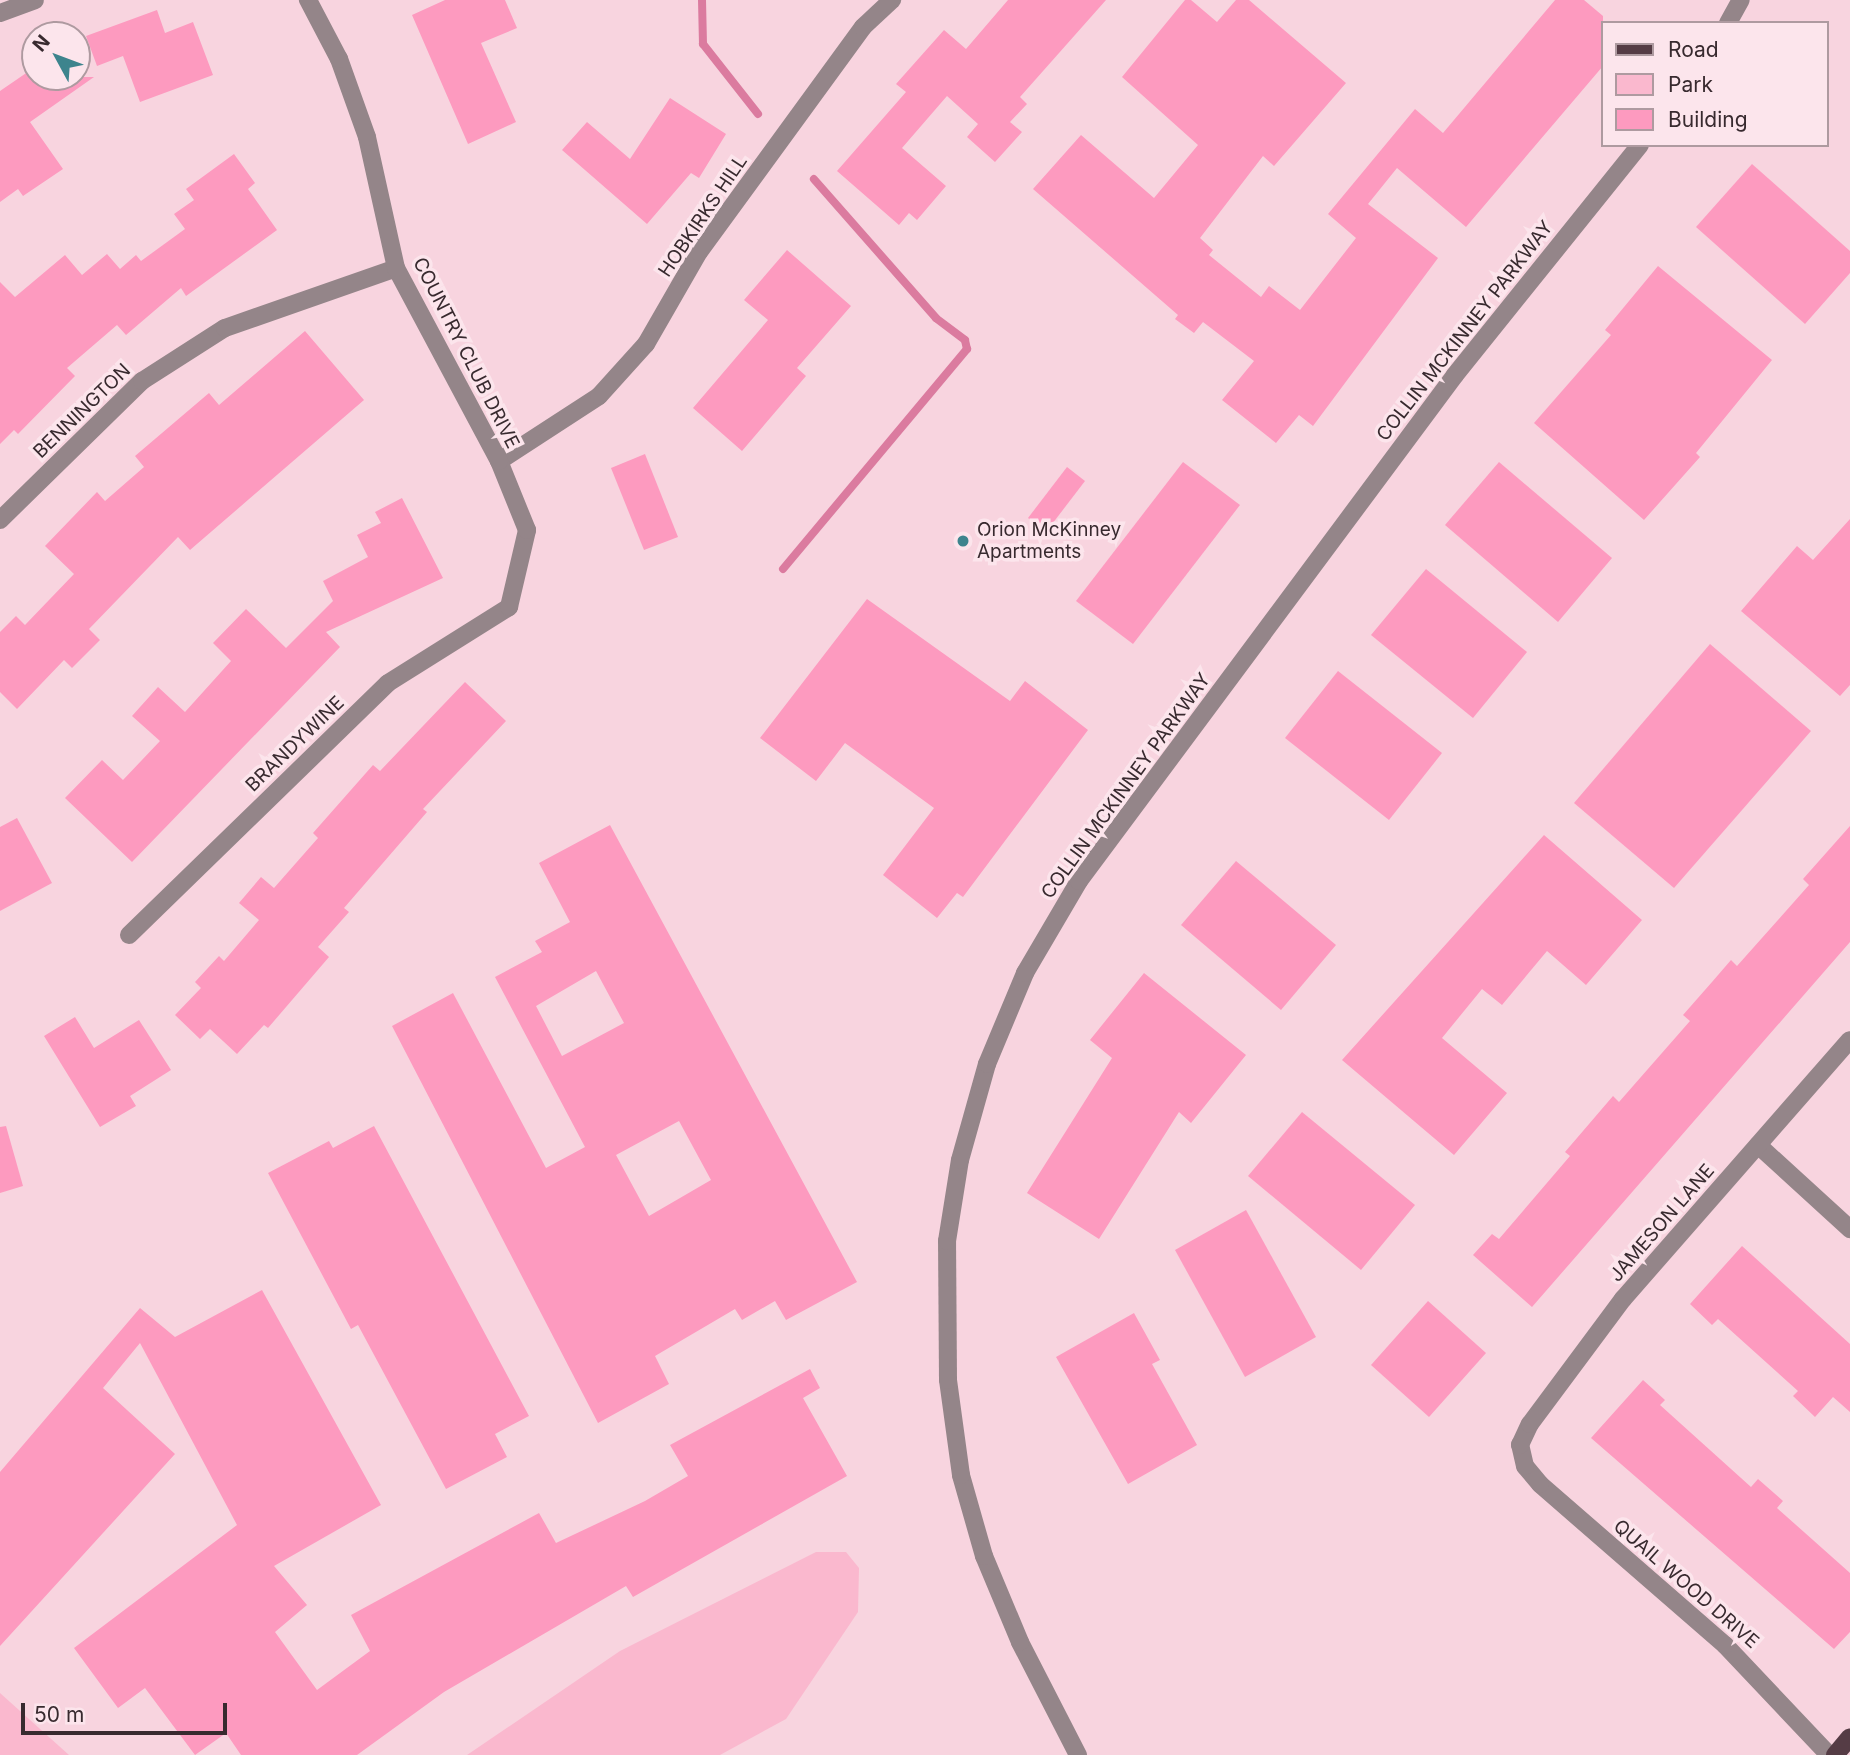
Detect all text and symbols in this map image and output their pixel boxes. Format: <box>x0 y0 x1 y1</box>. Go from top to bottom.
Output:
north arrow <box>21 21 91 91</box>
legend <box>1602 21 1829 147</box>
text: N <box>28 30 55 56</box>
text: Road <box>1668 37 1719 62</box>
text: Park <box>1668 72 1713 97</box>
text: Building <box>1668 107 1748 132</box>
street label: HOBKIRKS HILL <box>654 151 752 281</box>
street label: COLLIN MCKINNEY PARKWAY <box>1372 216 1558 446</box>
street label: COUNTRY CLUB DRIVE <box>408 254 524 452</box>
street label: BENNINGTON <box>29 359 135 463</box>
place label: Orion McKinney Apartments <box>977 519 1121 563</box>
marker: Orion McKinney Apartments <box>955 533 971 549</box>
street label: COLLIN MCKINNEY PARKWAY <box>1037 669 1215 903</box>
street label: BRANDYWINE <box>241 691 349 797</box>
street label: JAMESON LANE <box>1605 1160 1719 1286</box>
street label: QUAIL WOOD DRIVE <box>1609 1515 1763 1653</box>
scale bar <box>24 1688 231 1732</box>
text: 50 m <box>34 1702 84 1727</box>

